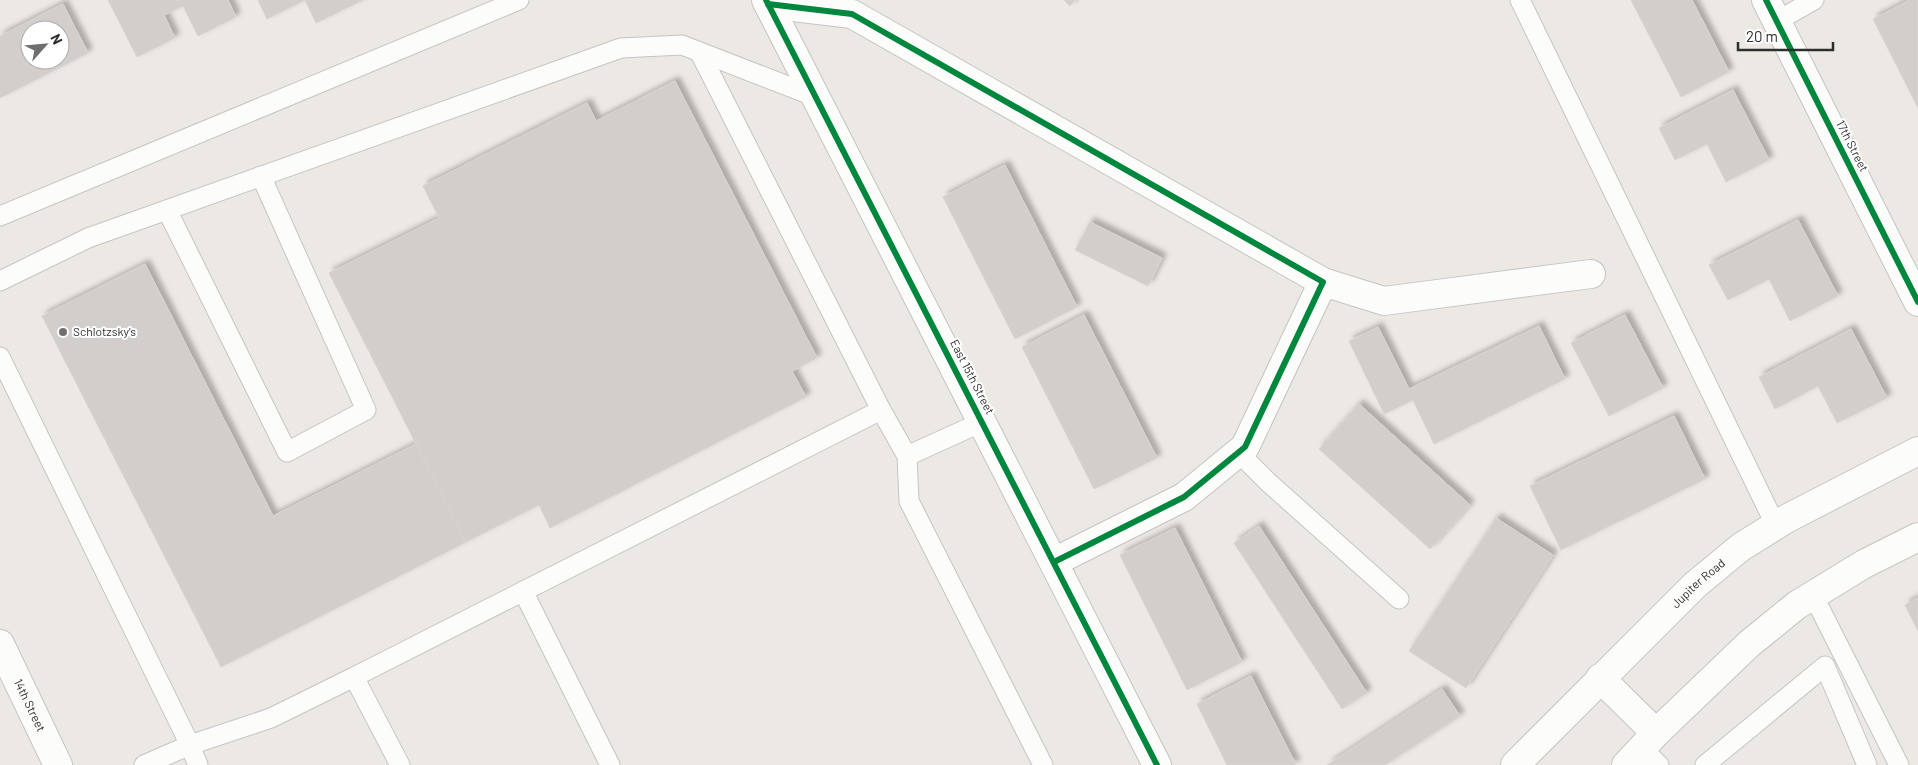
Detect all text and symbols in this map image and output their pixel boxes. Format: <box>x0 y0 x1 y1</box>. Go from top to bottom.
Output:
north arrow <box>20 20 70 70</box>
scale bar <box>1738 20 1833 52</box>
text: 20 m <box>1746 27 1778 45</box>
text: N <box>47 31 67 47</box>
street label: 17th Street <box>1834 117 1872 174</box>
place label: Schlotzsky's <box>73 324 136 338</box>
marker: Schlotzsky's <box>57 326 69 338</box>
street label: East 15th Street <box>948 337 998 416</box>
street label: Jupiter Road <box>1668 555 1727 611</box>
street label: 14th Street <box>12 676 49 734</box>

